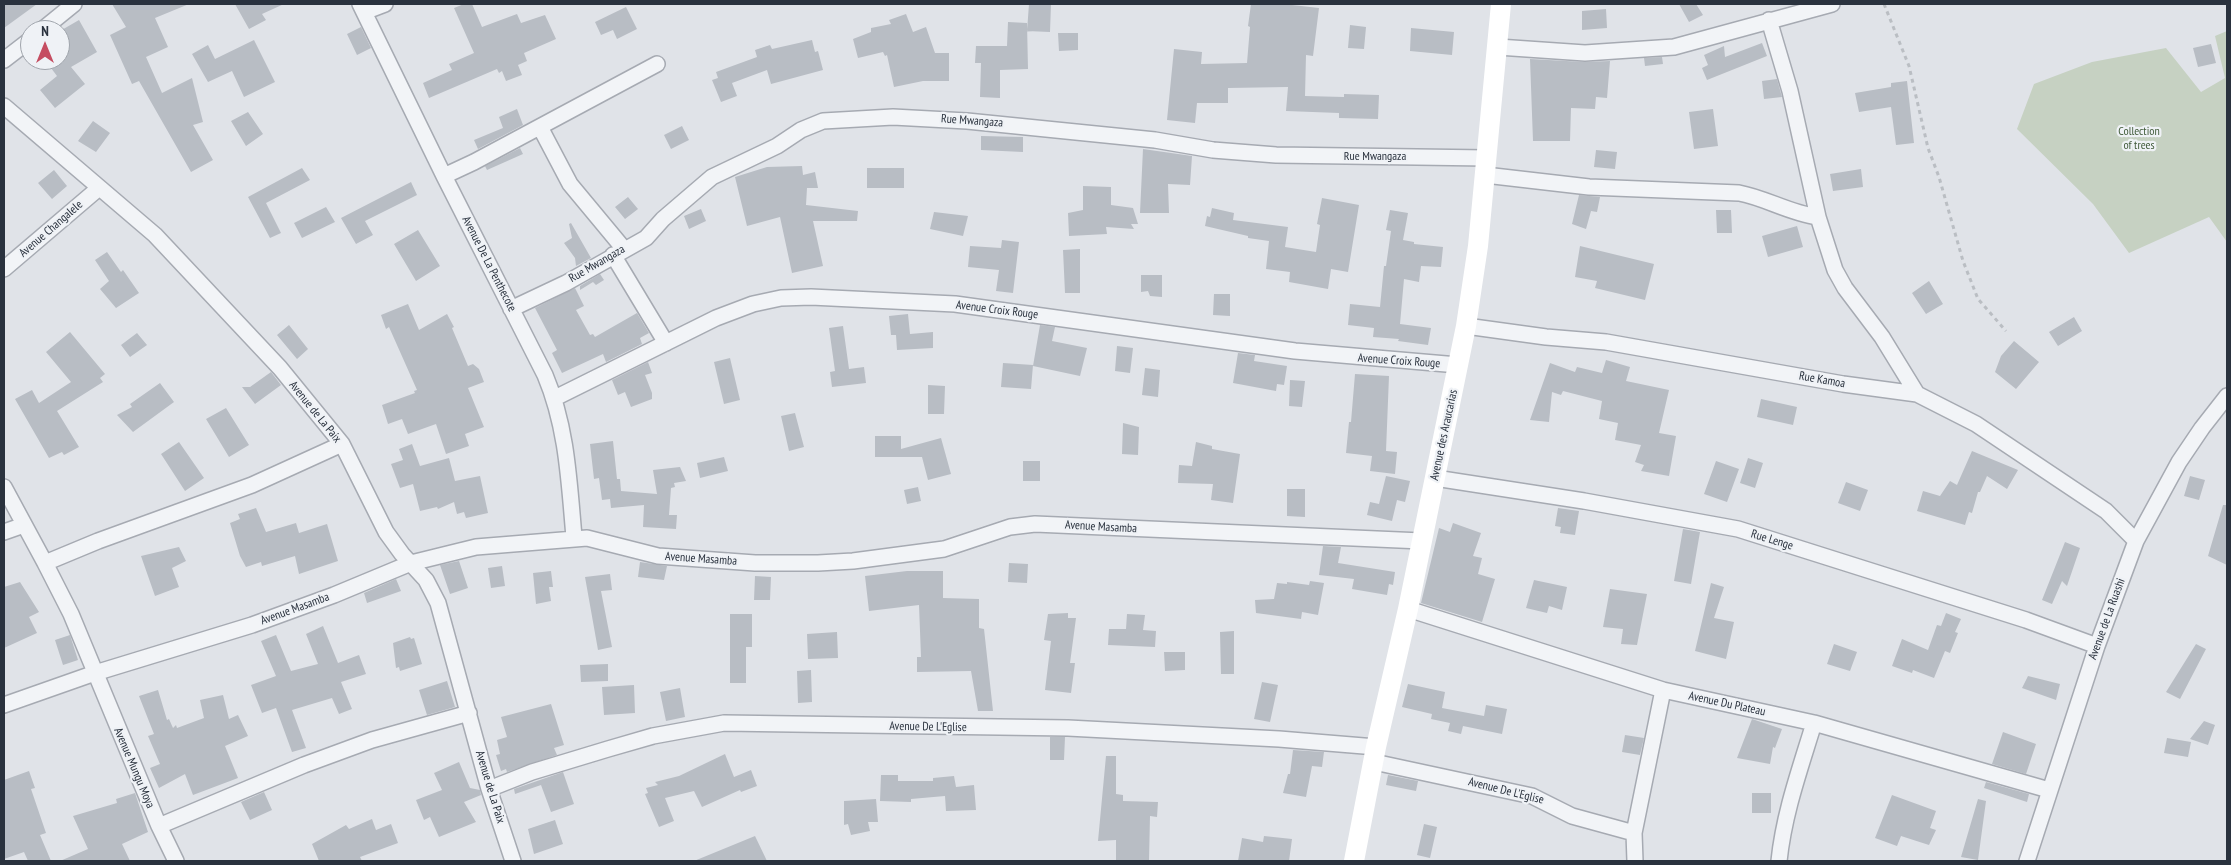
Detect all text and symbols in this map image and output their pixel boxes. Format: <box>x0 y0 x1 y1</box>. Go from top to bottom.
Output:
north arrow <box>20 20 70 70</box>
text: N <box>41 22 49 40</box>
street label: Rue Mwangaza <box>940 112 1004 130</box>
park label: Collection of trees <box>2118 125 2160 153</box>
street label: Rue Mwangaza <box>1344 150 1406 164</box>
street label: Avenue Changalele <box>16 198 86 260</box>
street label: Avenue De La Penthecote <box>459 214 519 314</box>
street label: Rue Mwangaza <box>566 242 628 286</box>
street label: Avenue Croix Rouge <box>955 298 1039 322</box>
street label: Avenue Croix Rouge <box>1357 351 1441 371</box>
street label: Rue Kamoa <box>1798 369 1846 391</box>
street label: Avenue de La Paix <box>286 378 344 446</box>
street label: Avenue des Araucarias <box>1427 388 1461 482</box>
street label: Avenue Masamba <box>1065 518 1137 536</box>
street label: Rue Lenge <box>1749 527 1795 553</box>
street label: Avenue Masamba <box>665 549 737 569</box>
street label: Avenue de La Ruashi <box>2086 576 2128 662</box>
street label: Avenue Masamba <box>259 590 331 628</box>
street label: Avenue Du Plateau <box>1687 689 1767 719</box>
street label: Avenue De L'Eglise <box>889 719 967 735</box>
street label: Avenue Mungu Moya <box>111 726 157 810</box>
street label: Avenue de La Paix <box>472 749 508 825</box>
street label: Avenue De L'Eglise <box>1467 775 1545 807</box>

